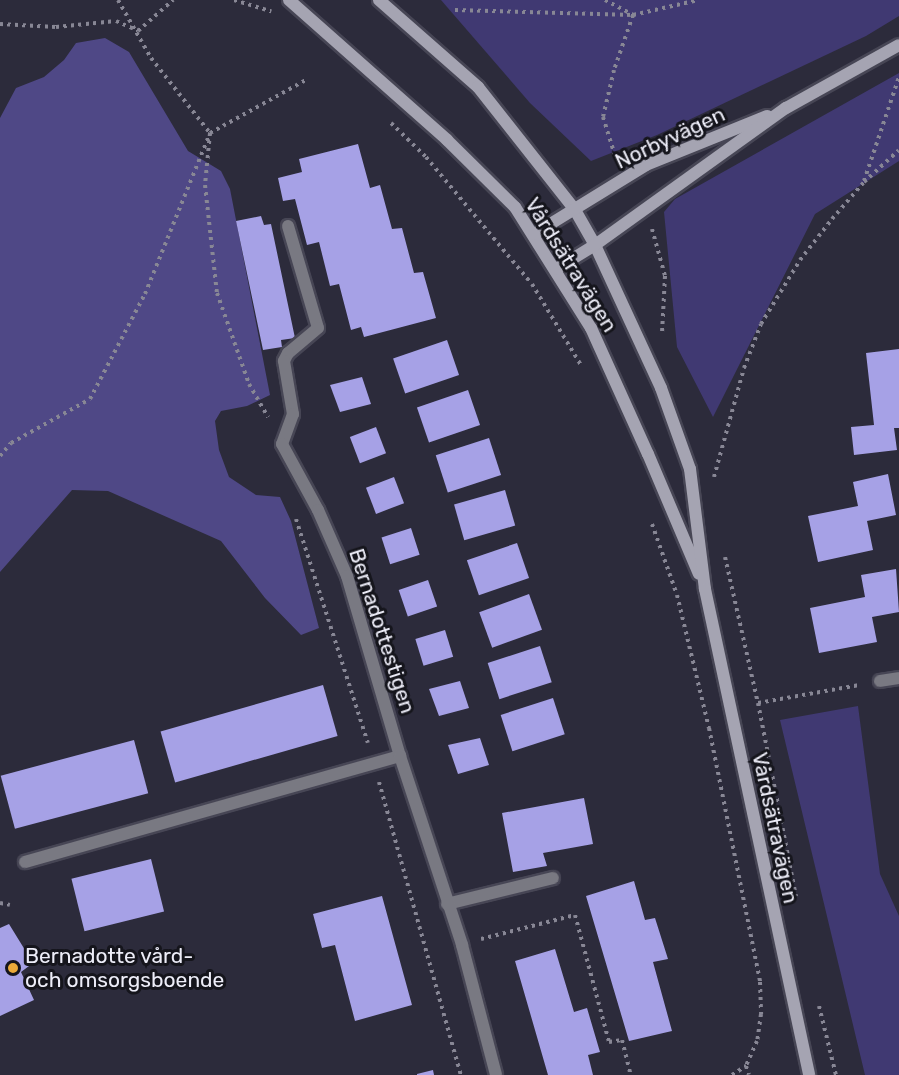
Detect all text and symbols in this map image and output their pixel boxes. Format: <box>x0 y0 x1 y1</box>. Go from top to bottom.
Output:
street label: Norbyvägen <box>611 102 729 174</box>
street label: Vårdsätravägen <box>520 193 622 337</box>
street label: Bernadottestigen <box>343 545 421 717</box>
street label: Vårdsätravägen <box>747 750 803 906</box>
place label: Bernadotte vård- och omsorgsboende <box>25 943 224 993</box>
marker: Bernadotte vård- och omsorgsboende <box>6 961 20 975</box>

